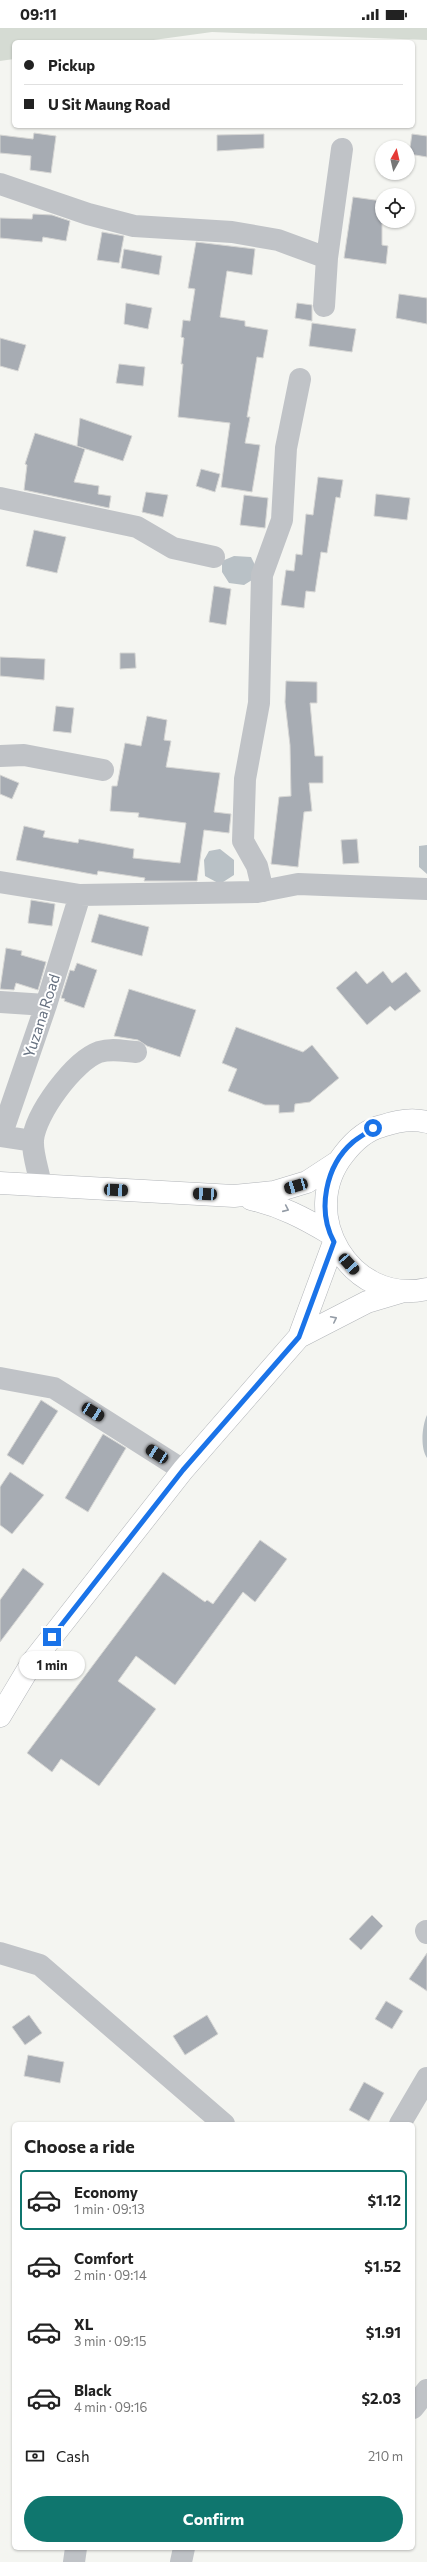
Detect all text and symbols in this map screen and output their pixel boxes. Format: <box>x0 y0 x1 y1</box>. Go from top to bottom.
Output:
text: 09:11 <box>20 5 57 23</box>
text: Pickup <box>48 56 95 74</box>
text: U Sit Maung Road <box>48 95 170 113</box>
north arrow <box>375 140 415 180</box>
map controls <box>375 140 415 228</box>
button: locate <box>375 188 415 228</box>
street label: Yuzana Road <box>19 972 63 1060</box>
route start <box>364 1119 382 1137</box>
car <box>283 1177 309 1195</box>
car <box>104 1183 128 1197</box>
car <box>193 1187 217 1201</box>
one-way arrow <box>281 1204 289 1212</box>
car <box>337 1251 361 1277</box>
one-way arrow <box>329 1316 337 1324</box>
car <box>80 1401 106 1423</box>
car <box>144 1442 170 1466</box>
route end <box>43 1628 61 1646</box>
callout: 1 min <box>19 1651 85 1679</box>
text: 1 min <box>37 1657 67 1673</box>
text: Choose a ride <box>24 2135 135 2157</box>
icon: car <box>26 2182 62 2218</box>
text: Economy <box>74 2183 138 2201</box>
text: $1.12 <box>367 2191 401 2209</box>
text: 1 min · 09:13 <box>74 2201 145 2217</box>
icon: car <box>26 2248 62 2284</box>
text: Comfort <box>74 2249 134 2267</box>
text: $1.52 <box>364 2257 401 2275</box>
text: 2 min · 09:14 <box>74 2267 147 2283</box>
icon: car <box>26 2314 62 2350</box>
text: XL <box>74 2315 93 2333</box>
text: $1.91 <box>366 2323 401 2341</box>
text: 3 min · 09:15 <box>74 2333 147 2349</box>
icon: car <box>26 2380 62 2416</box>
text: Black <box>74 2381 112 2399</box>
text: $2.03 <box>361 2389 401 2407</box>
text: 4 min · 09:16 <box>74 2399 147 2415</box>
icon: cash <box>24 2445 46 2467</box>
text: Cash <box>56 2447 90 2465</box>
text: 210 m <box>368 2448 403 2464</box>
button: Confirm <box>24 2496 403 2542</box>

